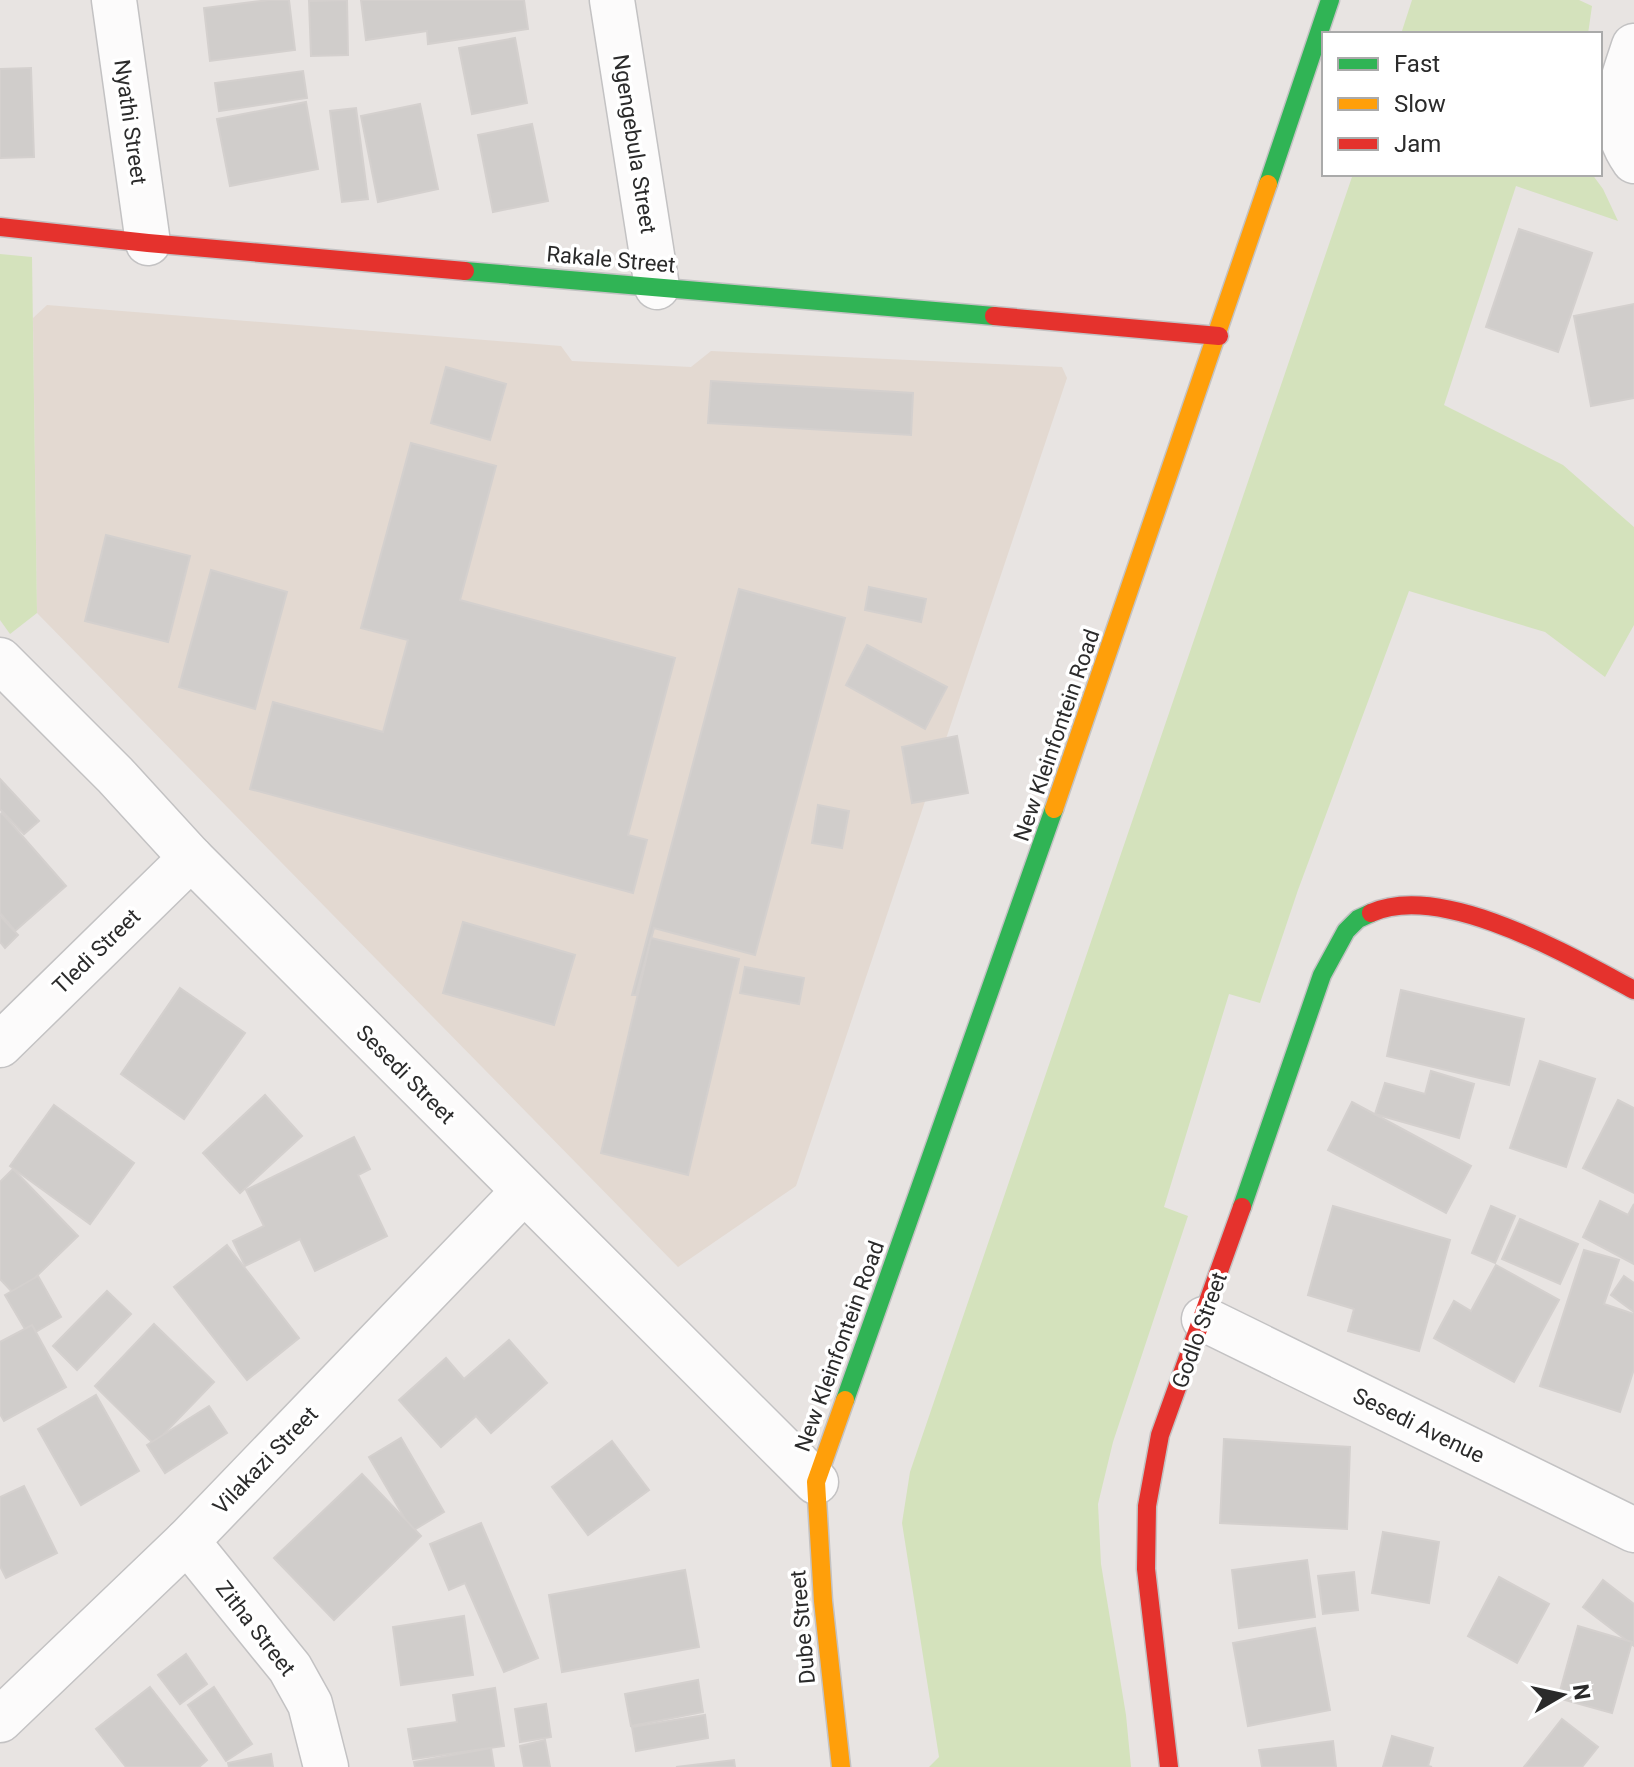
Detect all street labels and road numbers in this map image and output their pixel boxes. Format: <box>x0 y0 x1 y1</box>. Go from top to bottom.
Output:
street label: Ngengebula Street <box>608 53 661 236</box>
street label: Nyathi Street <box>109 58 152 186</box>
street label: Rakale Street <box>546 241 676 278</box>
street label: New Kleinfontein Road <box>1008 626 1104 844</box>
street label: Tledi Street <box>48 904 145 999</box>
street label: Sesedi Street <box>351 1020 460 1129</box>
street label: New Kleinfontein Road <box>790 1237 889 1455</box>
street label: Godlo Street <box>1167 1269 1232 1391</box>
street label: Sesedi Avenue <box>1349 1383 1488 1468</box>
street label: Vilakazi Street <box>208 1401 323 1519</box>
street label: Dube Street <box>785 1569 820 1685</box>
street label: Zitha Street <box>211 1576 300 1681</box>

